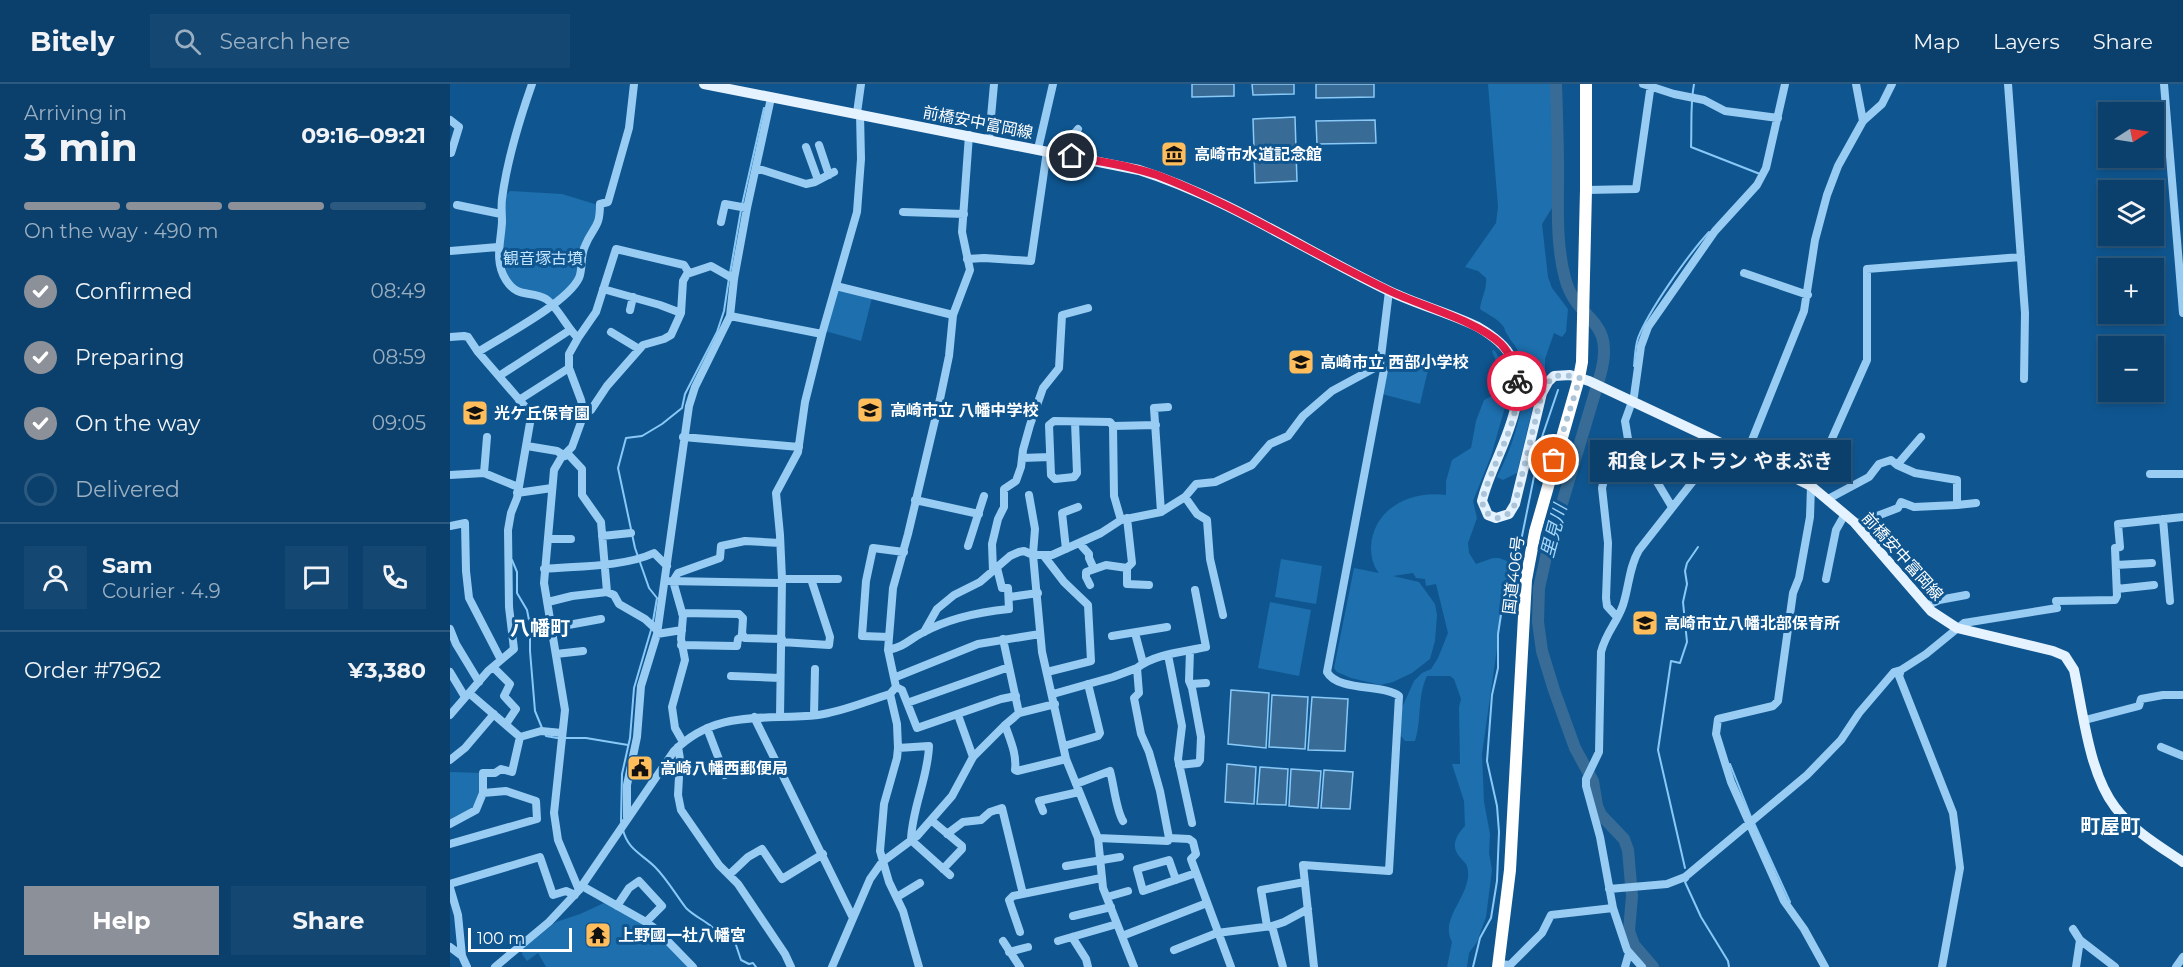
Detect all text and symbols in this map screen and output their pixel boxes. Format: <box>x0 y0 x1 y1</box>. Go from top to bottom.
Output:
search box <box>150 14 570 68</box>
text: Bitely <box>30 24 114 58</box>
icon: search <box>171 25 204 58</box>
text: Search here <box>219 28 350 55</box>
text: Map <box>1913 29 1960 54</box>
text: Layers <box>1993 29 2060 54</box>
text: Share <box>2093 29 2153 54</box>
text: Arriving in <box>24 101 127 125</box>
street label: 前橋安中富岡線 <box>921 102 1035 143</box>
north arrow <box>2098 102 2164 168</box>
map controls <box>2098 102 2164 402</box>
text: 09:16–09:21 <box>301 122 426 149</box>
text: 3 min <box>24 123 138 171</box>
pin <box>1046 130 1097 181</box>
icon: home <box>1055 139 1088 172</box>
museum icon: 高崎市水道記念館 <box>1159 139 1189 169</box>
place label: 高崎市水道記念館 <box>1194 145 1322 164</box>
button: layers <box>2098 180 2164 246</box>
text: On the way · 490 m <box>24 219 218 243</box>
park label: 観音塚古墳 <box>503 249 583 268</box>
button: + <box>2098 258 2164 324</box>
icon: check <box>24 275 57 308</box>
text: Confirmed <box>75 278 192 305</box>
text: 08:49 <box>371 279 426 303</box>
button: − <box>2098 336 2164 402</box>
icon: check <box>24 341 57 374</box>
text: Preparing <box>75 344 184 371</box>
text: 08:59 <box>372 345 426 369</box>
school or university icon: 高崎市立 西部小学校 <box>1286 347 1316 377</box>
courier <box>1487 351 1547 411</box>
place label: 高崎市立 西部小学校 <box>1320 353 1469 372</box>
icon: bike <box>1501 365 1534 398</box>
school or university icon: 高崎市立 八幡中学校 <box>855 395 885 425</box>
school or university icon: 光ケ丘保育園 <box>460 398 490 428</box>
place label: 高崎市立 八幡中学校 <box>890 401 1039 420</box>
place label: 光ケ丘保育園 <box>494 404 590 423</box>
icon: check <box>24 407 57 440</box>
text: On the way <box>75 410 200 437</box>
text: 09:05 <box>372 411 426 435</box>
pin <box>1528 434 1579 485</box>
callout: 和食レストラン やまぶき <box>1590 439 1851 481</box>
icon: bag <box>1537 443 1570 476</box>
text: 和食レストラン やまぶき <box>1608 449 1833 473</box>
text: Delivered <box>75 476 180 503</box>
water label: 里見川 <box>1536 500 1572 560</box>
street label: 前橋安中富岡線 <box>1858 508 1947 604</box>
street label: 国道406号 <box>1499 535 1528 615</box>
button: person <box>24 546 87 609</box>
button: chat <box>285 546 348 609</box>
button: phone <box>363 546 426 609</box>
text: Sam <box>102 552 153 579</box>
text: Courier · 4.9 <box>102 579 221 603</box>
school or university icon: 高崎市立八幡北部保育所 <box>1630 608 1660 638</box>
place label: 高崎市立八幡北部保育所 <box>1664 614 1840 633</box>
district label: 八幡町 <box>510 616 570 640</box>
text: Order #7962 <box>24 657 161 684</box>
text: ¥3,380 <box>348 657 426 684</box>
public building icon: 高崎八幡西郵便局 <box>625 753 655 783</box>
place label: 高崎八幡西郵便局 <box>660 759 788 778</box>
district label: 町屋町 <box>2080 814 2140 838</box>
button: Help <box>24 886 219 955</box>
button: Share <box>231 886 426 955</box>
temple icon: 上野國一社八幡宮 <box>583 920 613 950</box>
scale bar <box>468 925 572 952</box>
place label: 上野國一社八幡宮 <box>618 926 746 945</box>
text: 100 m <box>477 929 525 948</box>

